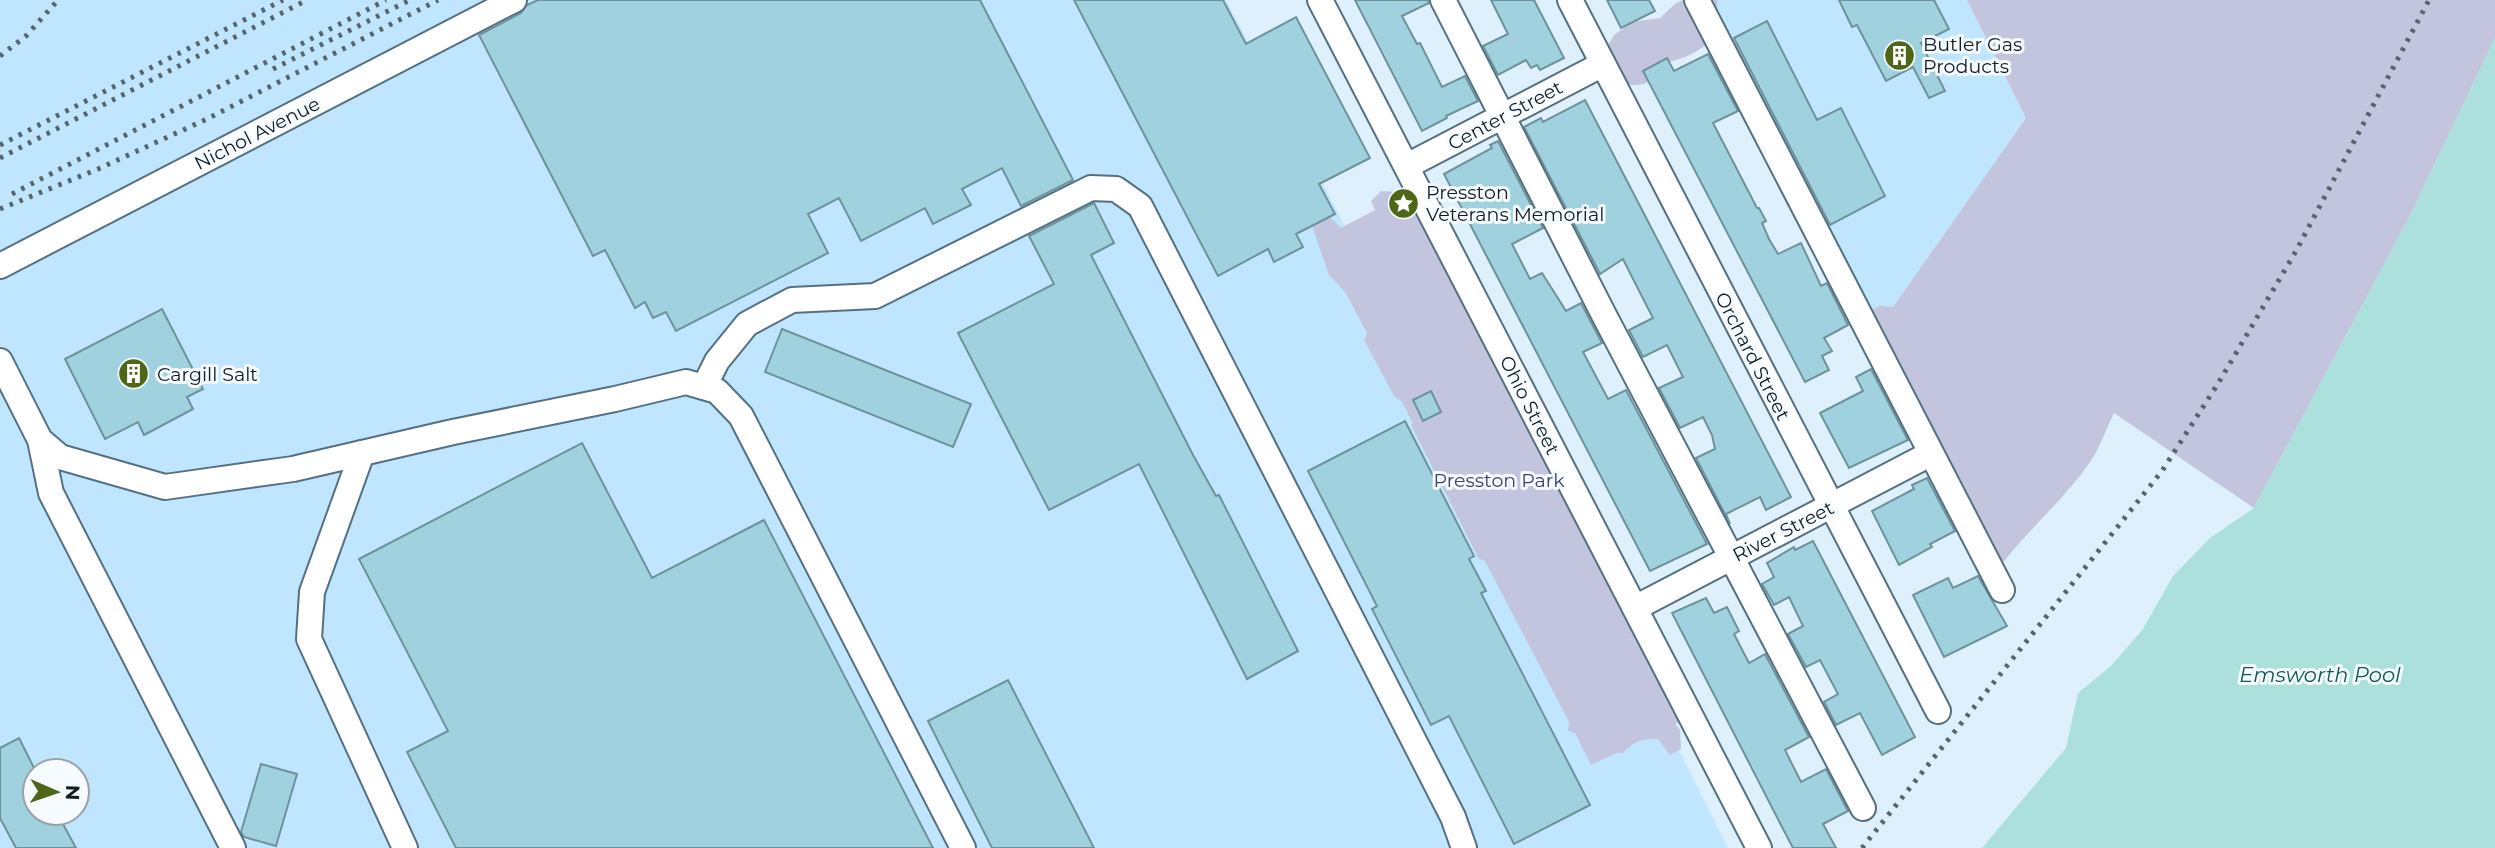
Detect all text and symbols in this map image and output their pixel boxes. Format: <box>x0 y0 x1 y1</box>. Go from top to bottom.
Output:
place label: Butler Gas Products <box>1923 33 2022 78</box>
building icon: Butler Gas Products <box>1883 38 1917 72</box>
street label: Center Street <box>1444 76 1567 155</box>
street label: Nichol Avenue <box>191 92 324 175</box>
place label: Presston Veterans Memorial <box>1426 181 1604 226</box>
place icon: Presston Veterans Memorial <box>1386 186 1420 220</box>
street label: Orchard Street <box>1710 288 1795 424</box>
street label: Ohio Street <box>1495 352 1564 459</box>
building icon: Cargill Salt <box>117 357 151 391</box>
place label: Cargill Salt <box>157 363 258 386</box>
park label: Presston Park <box>1433 469 1565 492</box>
street label: River Street <box>1729 496 1838 567</box>
water label: Emsworth Pool <box>2239 662 2401 687</box>
north arrow <box>21 757 91 827</box>
text: N <box>61 784 84 801</box>

